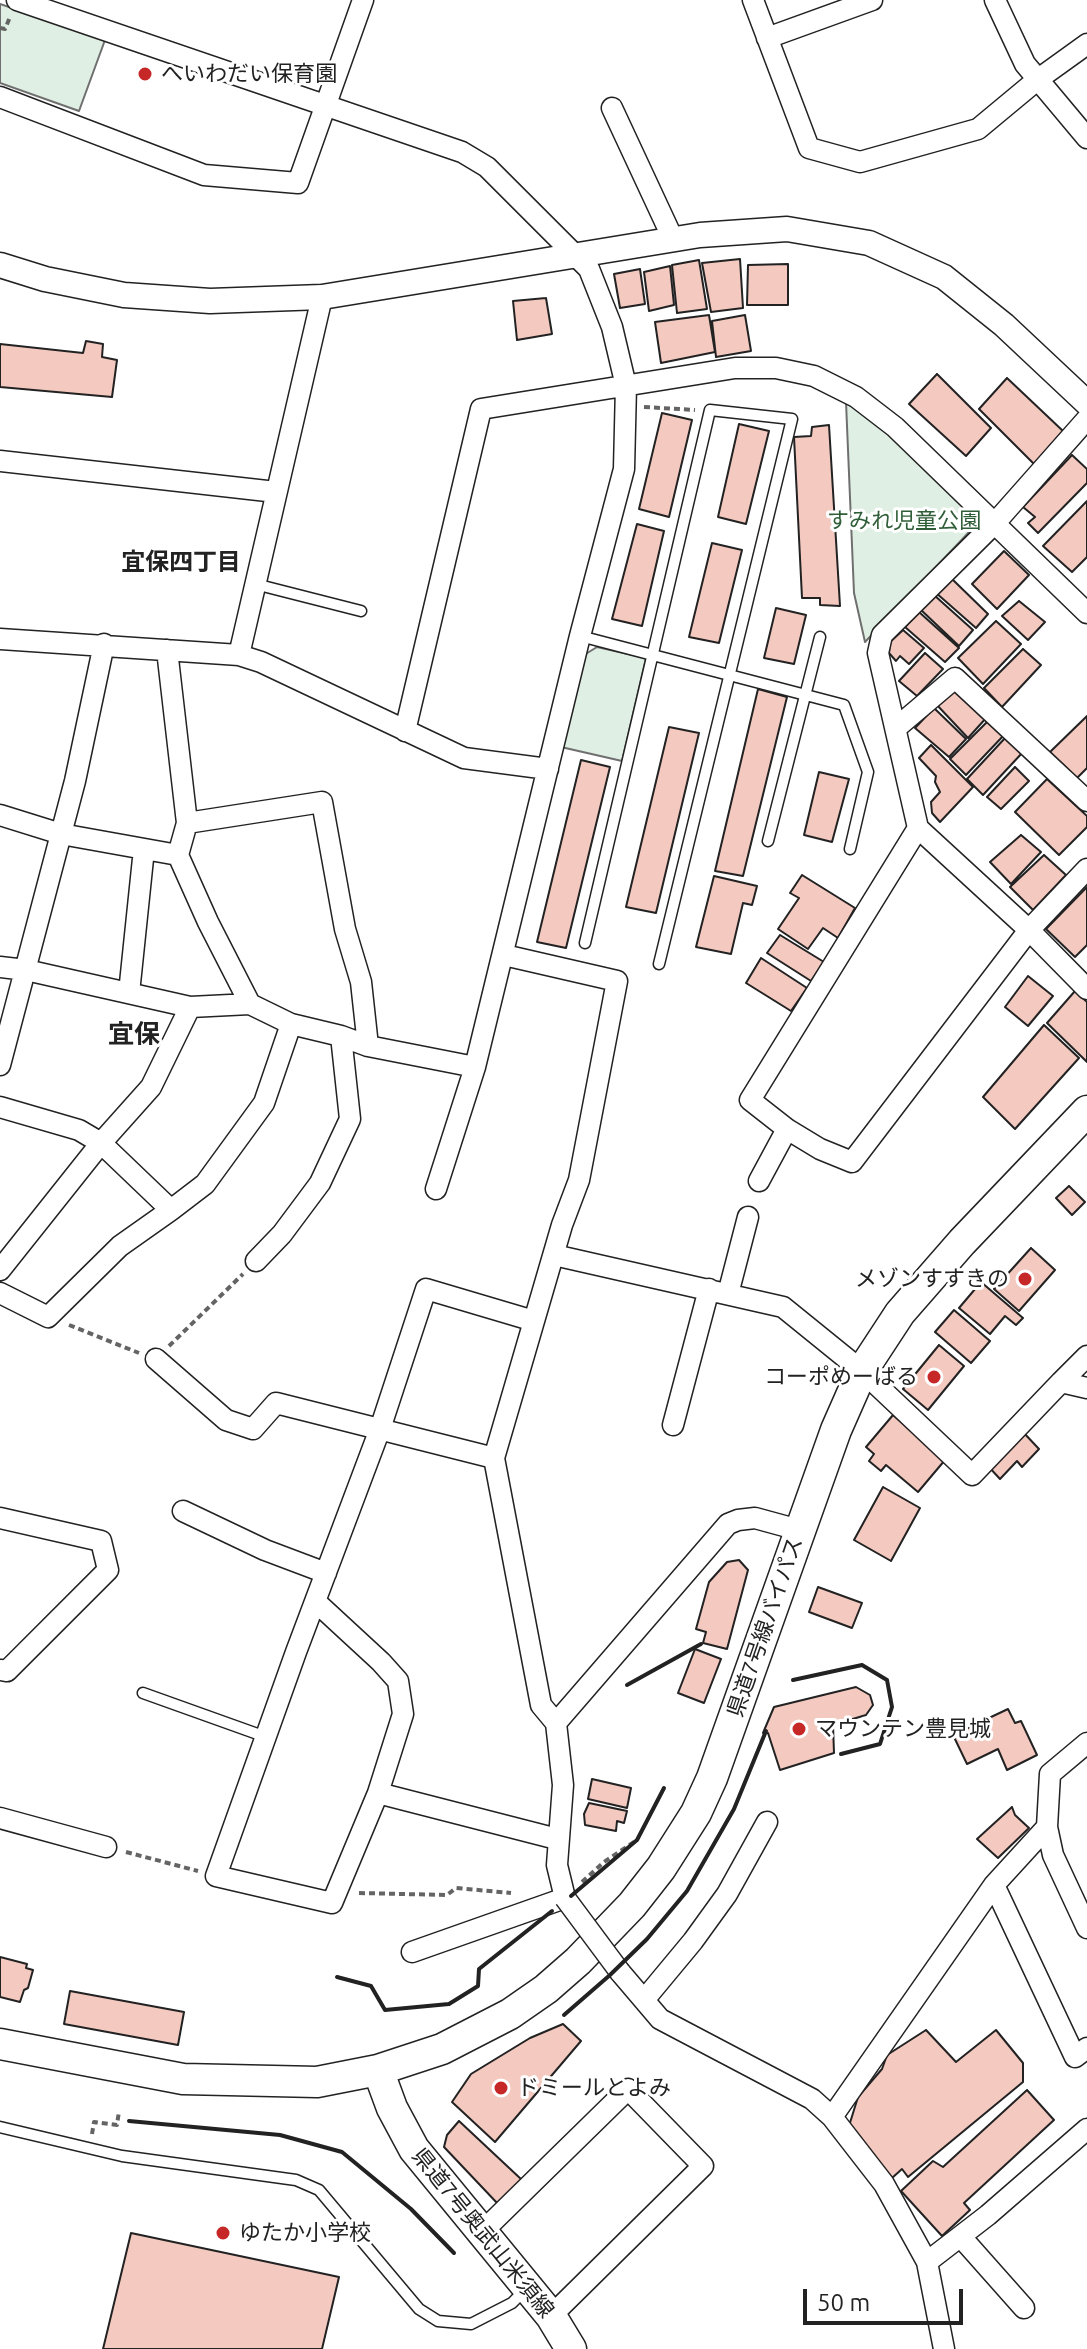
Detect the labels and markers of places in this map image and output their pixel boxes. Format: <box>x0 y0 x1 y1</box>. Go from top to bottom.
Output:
place label: へいわだい保育園 <box>161 61 337 87</box>
marker: へいわだい保育園 <box>136 65 154 83</box>
place label: メゾンすすきの <box>855 1266 1009 1292</box>
marker: メゾンすすきの <box>1016 1270 1034 1288</box>
place label: コーポめーばる <box>764 1364 918 1390</box>
marker: コーポめーばる <box>925 1368 943 1386</box>
place label: マウンテン豊見城 <box>815 1716 991 1742</box>
marker: マウンテン豊見城 <box>790 1720 808 1738</box>
place label: ドミールとよみ <box>517 2075 671 2101</box>
marker: ドミールとよみ <box>492 2079 510 2097</box>
place label: ゆたか小学校 <box>239 2220 371 2246</box>
marker: ゆたか小学校 <box>214 2224 232 2242</box>

